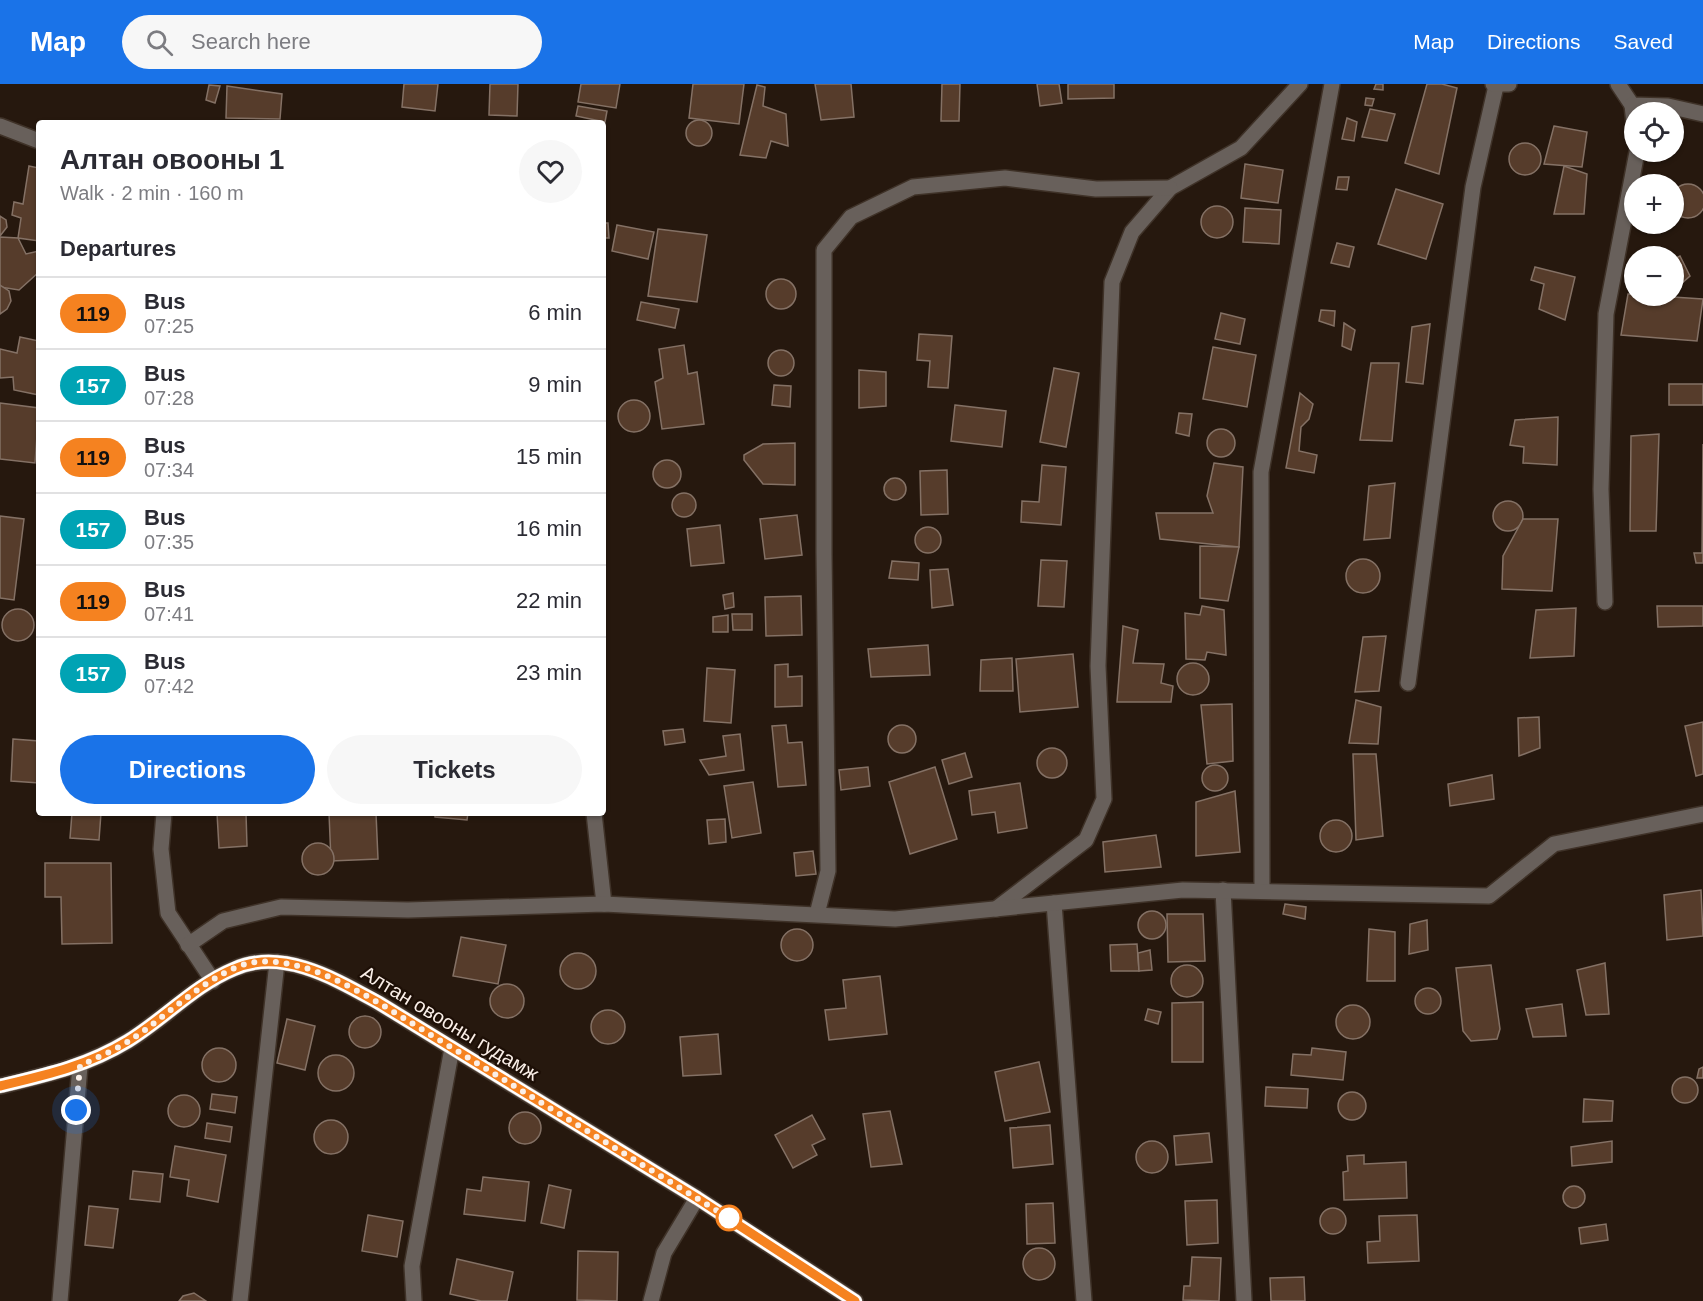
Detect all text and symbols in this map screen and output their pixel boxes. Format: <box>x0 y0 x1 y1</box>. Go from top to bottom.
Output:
search box <box>122 15 542 69</box>
text: Map <box>30 26 86 57</box>
icon: search <box>143 26 176 59</box>
text: Search here <box>191 29 311 54</box>
text: Map <box>1413 30 1454 53</box>
text: Directions <box>1487 30 1580 53</box>
text: Saved <box>1613 30 1673 53</box>
map controls <box>1624 102 1684 306</box>
button: locate <box>1624 102 1684 162</box>
button: heart <box>519 140 582 203</box>
text: Алтан овооны 1 <box>60 144 284 175</box>
button: + <box>1624 174 1684 234</box>
text: Walk · 2 min · 160 m <box>60 182 244 204</box>
text: Departures <box>60 236 176 261</box>
button: − <box>1624 246 1684 306</box>
text: Bus <box>144 289 186 314</box>
text: 6 min <box>528 300 582 325</box>
text: 119 <box>76 302 110 325</box>
text: 07:25 <box>144 315 194 337</box>
text: Bus <box>144 361 186 386</box>
text: 9 min <box>528 372 582 397</box>
text: 157 <box>75 374 111 397</box>
text: 07:28 <box>144 387 194 409</box>
text: Bus <box>144 433 186 458</box>
text: 15 min <box>516 444 582 469</box>
text: 119 <box>76 446 110 469</box>
text: 07:34 <box>144 459 194 481</box>
text: Bus <box>144 505 186 530</box>
text: 16 min <box>516 516 582 541</box>
text: 157 <box>75 518 111 541</box>
text: 07:35 <box>144 531 194 553</box>
text: Bus <box>144 577 186 602</box>
text: 22 min <box>516 588 582 613</box>
text: 119 <box>76 590 110 613</box>
text: 07:41 <box>144 603 194 625</box>
text: Bus <box>144 649 186 674</box>
text: 23 min <box>516 660 582 685</box>
text: 157 <box>75 662 111 685</box>
text: 07:42 <box>144 675 194 697</box>
button: Directions <box>60 735 315 804</box>
button: Tickets <box>327 735 582 804</box>
street label: Алтан овооны гудамж <box>357 961 543 1085</box>
your location <box>61 1095 91 1125</box>
unlabelled marker <box>716 1205 742 1231</box>

